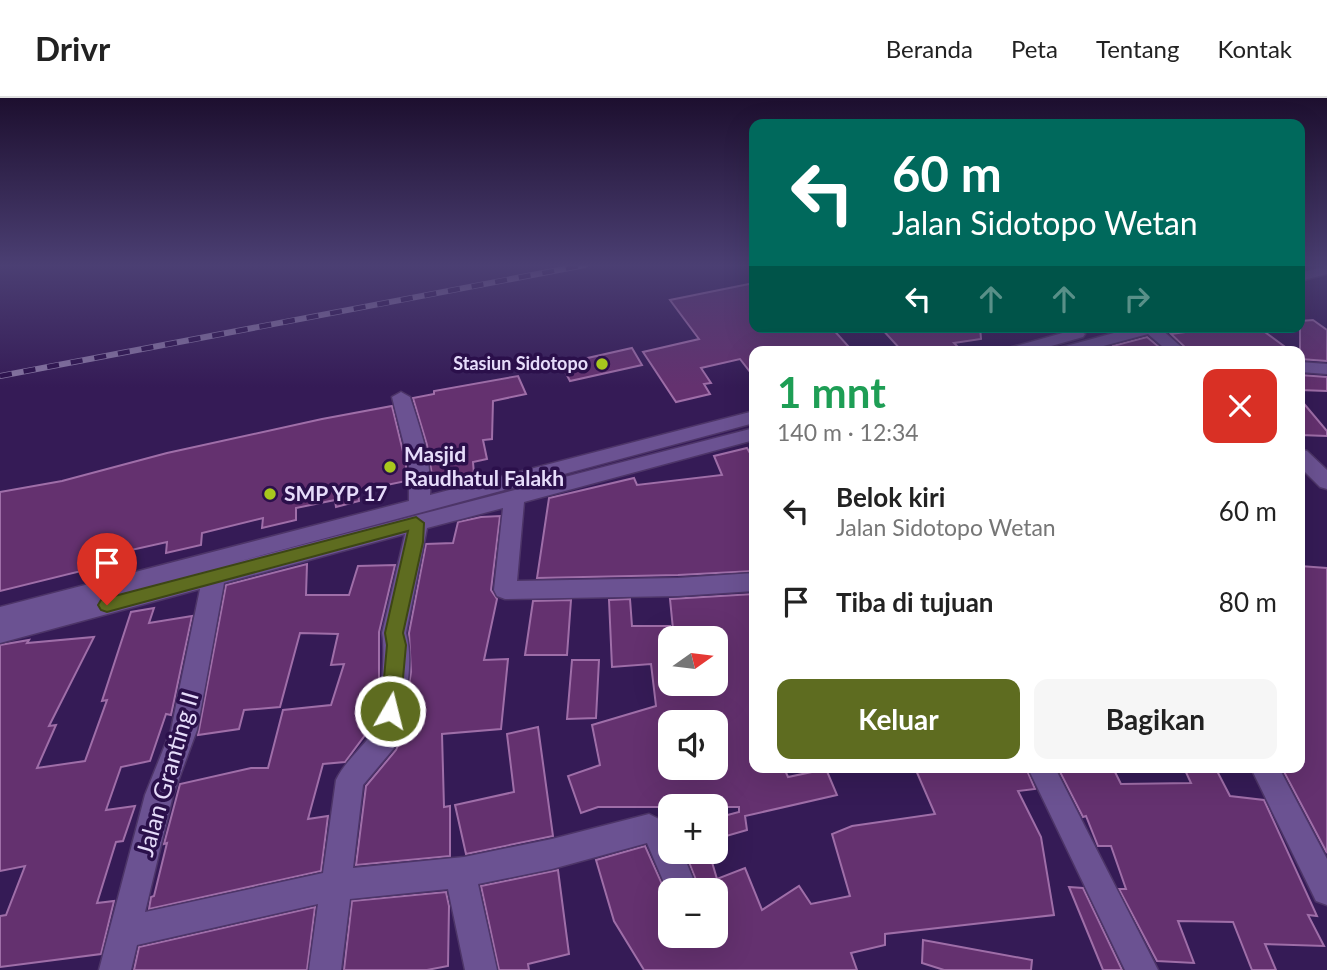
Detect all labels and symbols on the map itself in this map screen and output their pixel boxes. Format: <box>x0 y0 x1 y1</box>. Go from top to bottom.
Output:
place label: Stasiun Sidotopo <box>453 352 588 374</box>
marker: Stasiun Sidotopo <box>594 356 610 372</box>
place label: Masjid Raudhatul Falakh <box>404 441 564 490</box>
marker: Masjid Raudhatul Falakh <box>382 459 398 475</box>
place label: SMP YP 17 <box>284 480 388 505</box>
marker: SMP YP 17 <box>262 486 278 502</box>
pin <box>77 533 137 605</box>
north arrow <box>658 626 728 696</box>
position arrow <box>353 674 427 748</box>
street label: Jalan Granting II <box>129 688 204 859</box>

